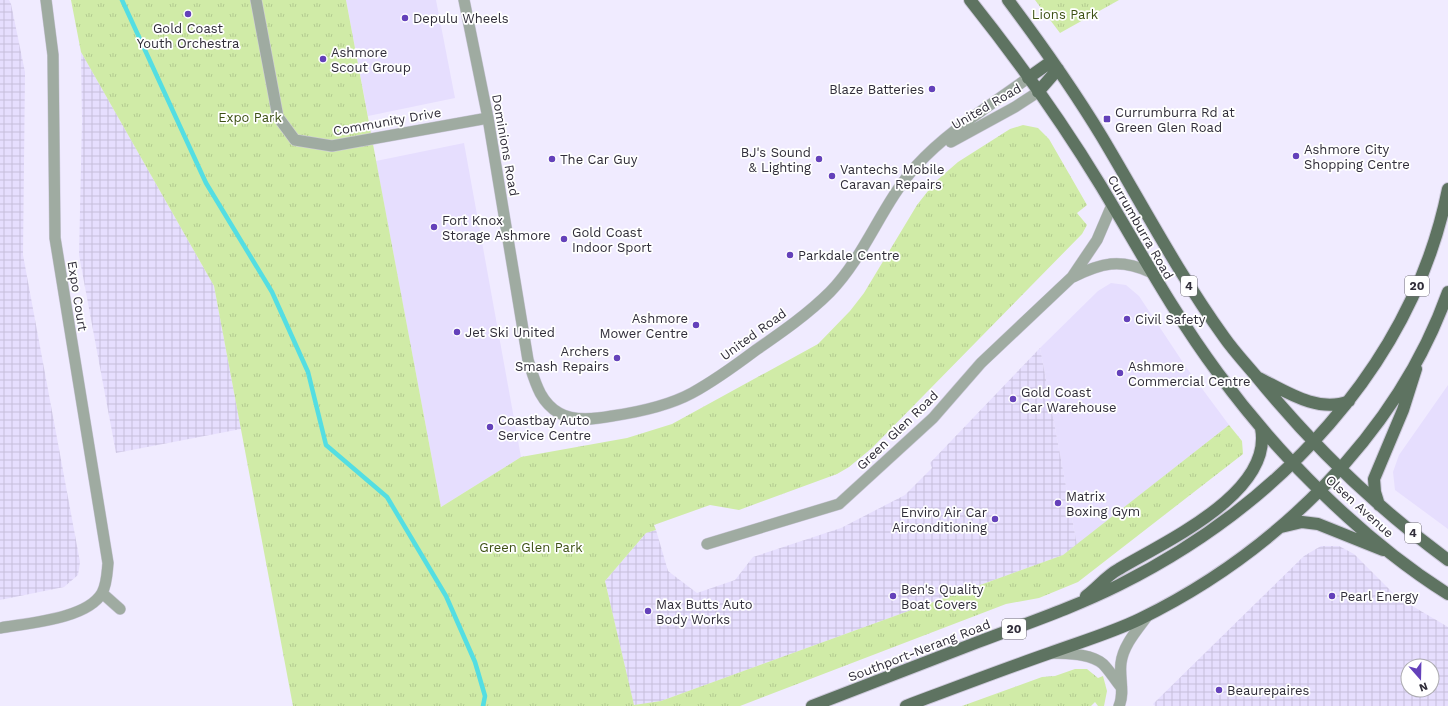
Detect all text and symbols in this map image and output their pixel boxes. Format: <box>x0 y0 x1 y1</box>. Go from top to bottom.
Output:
park label: Lions Park <box>1032 7 1099 22</box>
marker: Gold Coast Youth Orchestra <box>183 9 193 19</box>
place label: Depulu Wheels <box>413 11 509 26</box>
marker: Depulu Wheels <box>400 13 410 23</box>
place label: Gold Coast Youth Orchestra <box>137 21 240 51</box>
place label: Ashmore Scout Group <box>331 45 411 75</box>
marker: Ashmore Scout Group <box>318 54 328 64</box>
street label: United Road <box>949 80 1024 132</box>
place label: Blaze Batteries <box>829 82 924 97</box>
marker: Blaze Batteries <box>927 84 937 94</box>
street label: Dominions Road <box>489 93 522 197</box>
street label: Community Drive <box>332 105 442 138</box>
place label: Currumburra Rd at Green Glen Road <box>1115 105 1235 135</box>
park label: Expo Park <box>218 110 282 125</box>
marker: Currumburra Rd at Green Glen Road <box>1102 114 1112 124</box>
place label: Ashmore City Shopping Centre <box>1304 142 1410 172</box>
place label: BJ's Sound & Lighting <box>741 145 811 175</box>
marker: Ashmore City Shopping Centre <box>1291 151 1301 161</box>
place label: The Car Guy <box>560 152 638 167</box>
marker: The Car Guy <box>547 154 557 164</box>
marker: BJ's Sound & Lighting <box>814 154 824 164</box>
place label: Vantechs Mobile Caravan Repairs <box>840 162 944 192</box>
marker: Vantechs Mobile Caravan Repairs <box>827 171 837 181</box>
street label: Currumburra Road <box>1105 172 1177 282</box>
place label: Fort Knox Storage Ashmore <box>442 213 551 243</box>
marker: Fort Knox Storage Ashmore <box>429 222 439 232</box>
place label: Gold Coast Indoor Sport <box>572 225 652 255</box>
marker: Gold Coast Indoor Sport <box>559 234 569 244</box>
place label: Parkdale Centre <box>798 248 900 263</box>
marker: Parkdale Centre <box>785 250 795 260</box>
street label: Expo Court <box>65 260 91 333</box>
road number: 4 <box>1181 276 1197 296</box>
road number: 20 <box>1405 276 1429 296</box>
street label: United Road <box>717 305 789 363</box>
place label: Ashmore Mower Centre <box>599 311 688 341</box>
place label: Civil Safety <box>1135 312 1206 327</box>
marker: Civil Safety <box>1122 314 1132 324</box>
marker: Ashmore Mower Centre <box>691 320 701 330</box>
place label: Jet Ski United <box>465 325 555 340</box>
marker: Jet Ski United <box>452 327 462 337</box>
place label: Archers Smash Repairs <box>515 344 609 374</box>
marker: Archers Smash Repairs <box>612 353 622 363</box>
place label: Ashmore Commercial Centre <box>1128 359 1251 389</box>
marker: Ashmore Commercial Centre <box>1115 368 1125 378</box>
place label: Gold Coast Car Warehouse <box>1021 385 1117 415</box>
street label: Green Glen Road <box>854 388 941 473</box>
marker: Gold Coast Car Warehouse <box>1008 394 1018 404</box>
place label: Coastbay Auto Service Centre <box>498 413 591 443</box>
marker: Coastbay Auto Service Centre <box>485 422 495 432</box>
street label: Olsen Avenue <box>1323 472 1397 541</box>
place label: Matrix Boxing Gym <box>1066 489 1140 519</box>
marker: Matrix Boxing Gym <box>1053 498 1063 508</box>
place label: Enviro Air Car Airconditioning <box>892 505 987 535</box>
marker: Enviro Air Car Airconditioning <box>990 514 1000 524</box>
road number: 4 <box>1405 523 1421 543</box>
park label: Green Glen Park <box>479 540 583 555</box>
place label: Ben's Quality Boat Covers <box>901 582 984 612</box>
place label: Pearl Energy <box>1340 589 1419 604</box>
marker: Ben's Quality Boat Covers <box>888 591 898 601</box>
marker: Pearl Energy <box>1327 591 1337 601</box>
place label: Max Butts Auto Body Works <box>656 597 753 627</box>
marker: Max Butts Auto Body Works <box>643 606 653 616</box>
street label: Southport-Nerang Road <box>846 616 992 685</box>
road number: 20 <box>1002 619 1026 639</box>
north arrow <box>1400 658 1440 698</box>
text: N <box>1417 679 1429 694</box>
place label: Beaurepaires <box>1227 683 1310 698</box>
marker: Beaurepaires <box>1214 685 1224 695</box>

